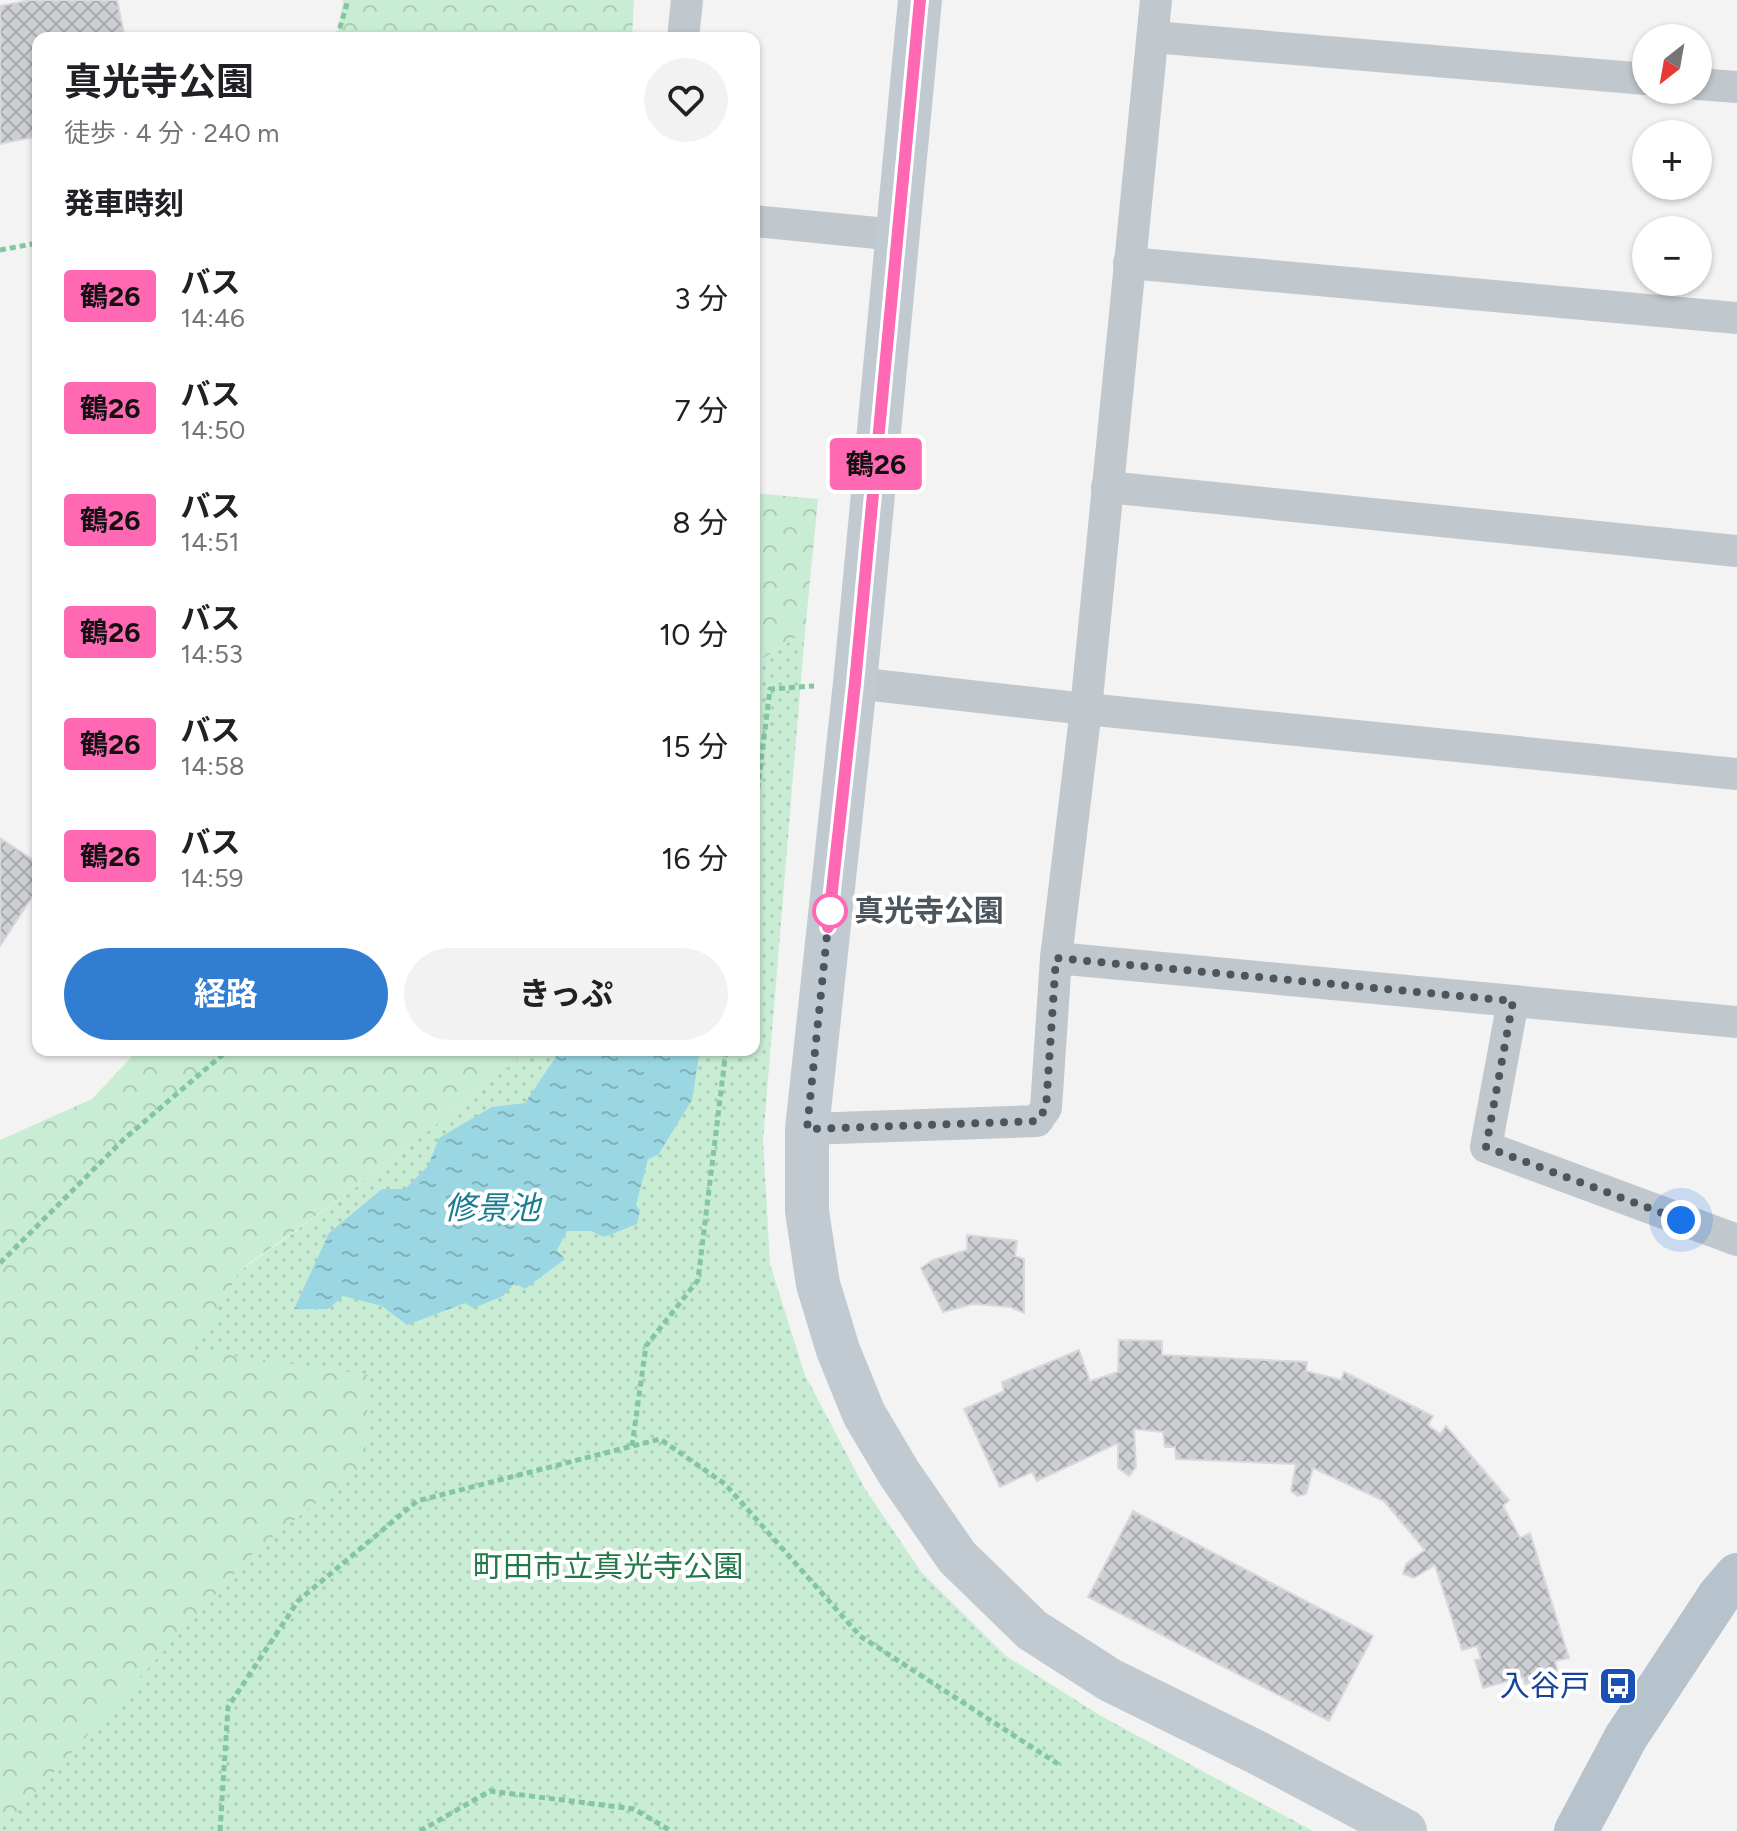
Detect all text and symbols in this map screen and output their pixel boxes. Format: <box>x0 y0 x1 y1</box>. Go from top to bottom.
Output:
north arrow <box>1632 24 1712 104</box>
map controls <box>1632 24 1712 296</box>
button: heart <box>644 58 728 142</box>
text: 真光寺公園 <box>64 59 254 105</box>
text: 徒歩 · 4 分 · 240 m <box>64 117 279 149</box>
button: + <box>1632 120 1712 200</box>
text: 発車時刻 <box>64 185 184 222</box>
button: − <box>1632 216 1712 296</box>
text: バス <box>180 264 240 301</box>
text: 鶴26 <box>80 279 140 313</box>
text: 3 分 <box>674 280 728 317</box>
text: 14:46 <box>180 302 245 334</box>
text: バス <box>180 376 240 413</box>
text: 鶴26 <box>80 391 140 425</box>
text: 7 分 <box>674 392 728 429</box>
text: 14:50 <box>180 414 246 446</box>
line badge: 鶴26 <box>830 438 922 490</box>
text: 鶴26 <box>846 447 906 481</box>
text: バス <box>180 488 240 525</box>
text: 鶴26 <box>80 503 140 537</box>
text: 8 分 <box>672 504 728 541</box>
text: 14:51 <box>180 526 240 558</box>
text: バス <box>180 600 240 637</box>
text: 鶴26 <box>80 615 140 649</box>
text: 10 分 <box>659 616 728 653</box>
text: 14:53 <box>180 638 243 670</box>
text: バス <box>180 712 240 749</box>
text: 鶴26 <box>80 727 140 761</box>
text: 15 分 <box>661 728 728 765</box>
text: 14:58 <box>180 750 245 782</box>
text: バス <box>180 824 240 861</box>
text: 鶴26 <box>80 839 140 873</box>
text: 16 分 <box>661 840 728 877</box>
text: 14:59 <box>180 862 244 894</box>
place label: 真光寺公園 <box>854 892 1004 929</box>
marker: 真光寺公園 <box>813 894 847 928</box>
button: 経路 <box>64 948 388 1040</box>
button: きっぷ <box>404 948 728 1040</box>
water label: 修景池 <box>444 1189 543 1227</box>
your location <box>1661 1200 1701 1240</box>
park label: 町田市立真光寺公園 <box>473 1548 743 1585</box>
bus stop icon: 入谷戸 <box>1597 1665 1639 1707</box>
place label: 入谷戸 <box>1500 1667 1590 1704</box>

